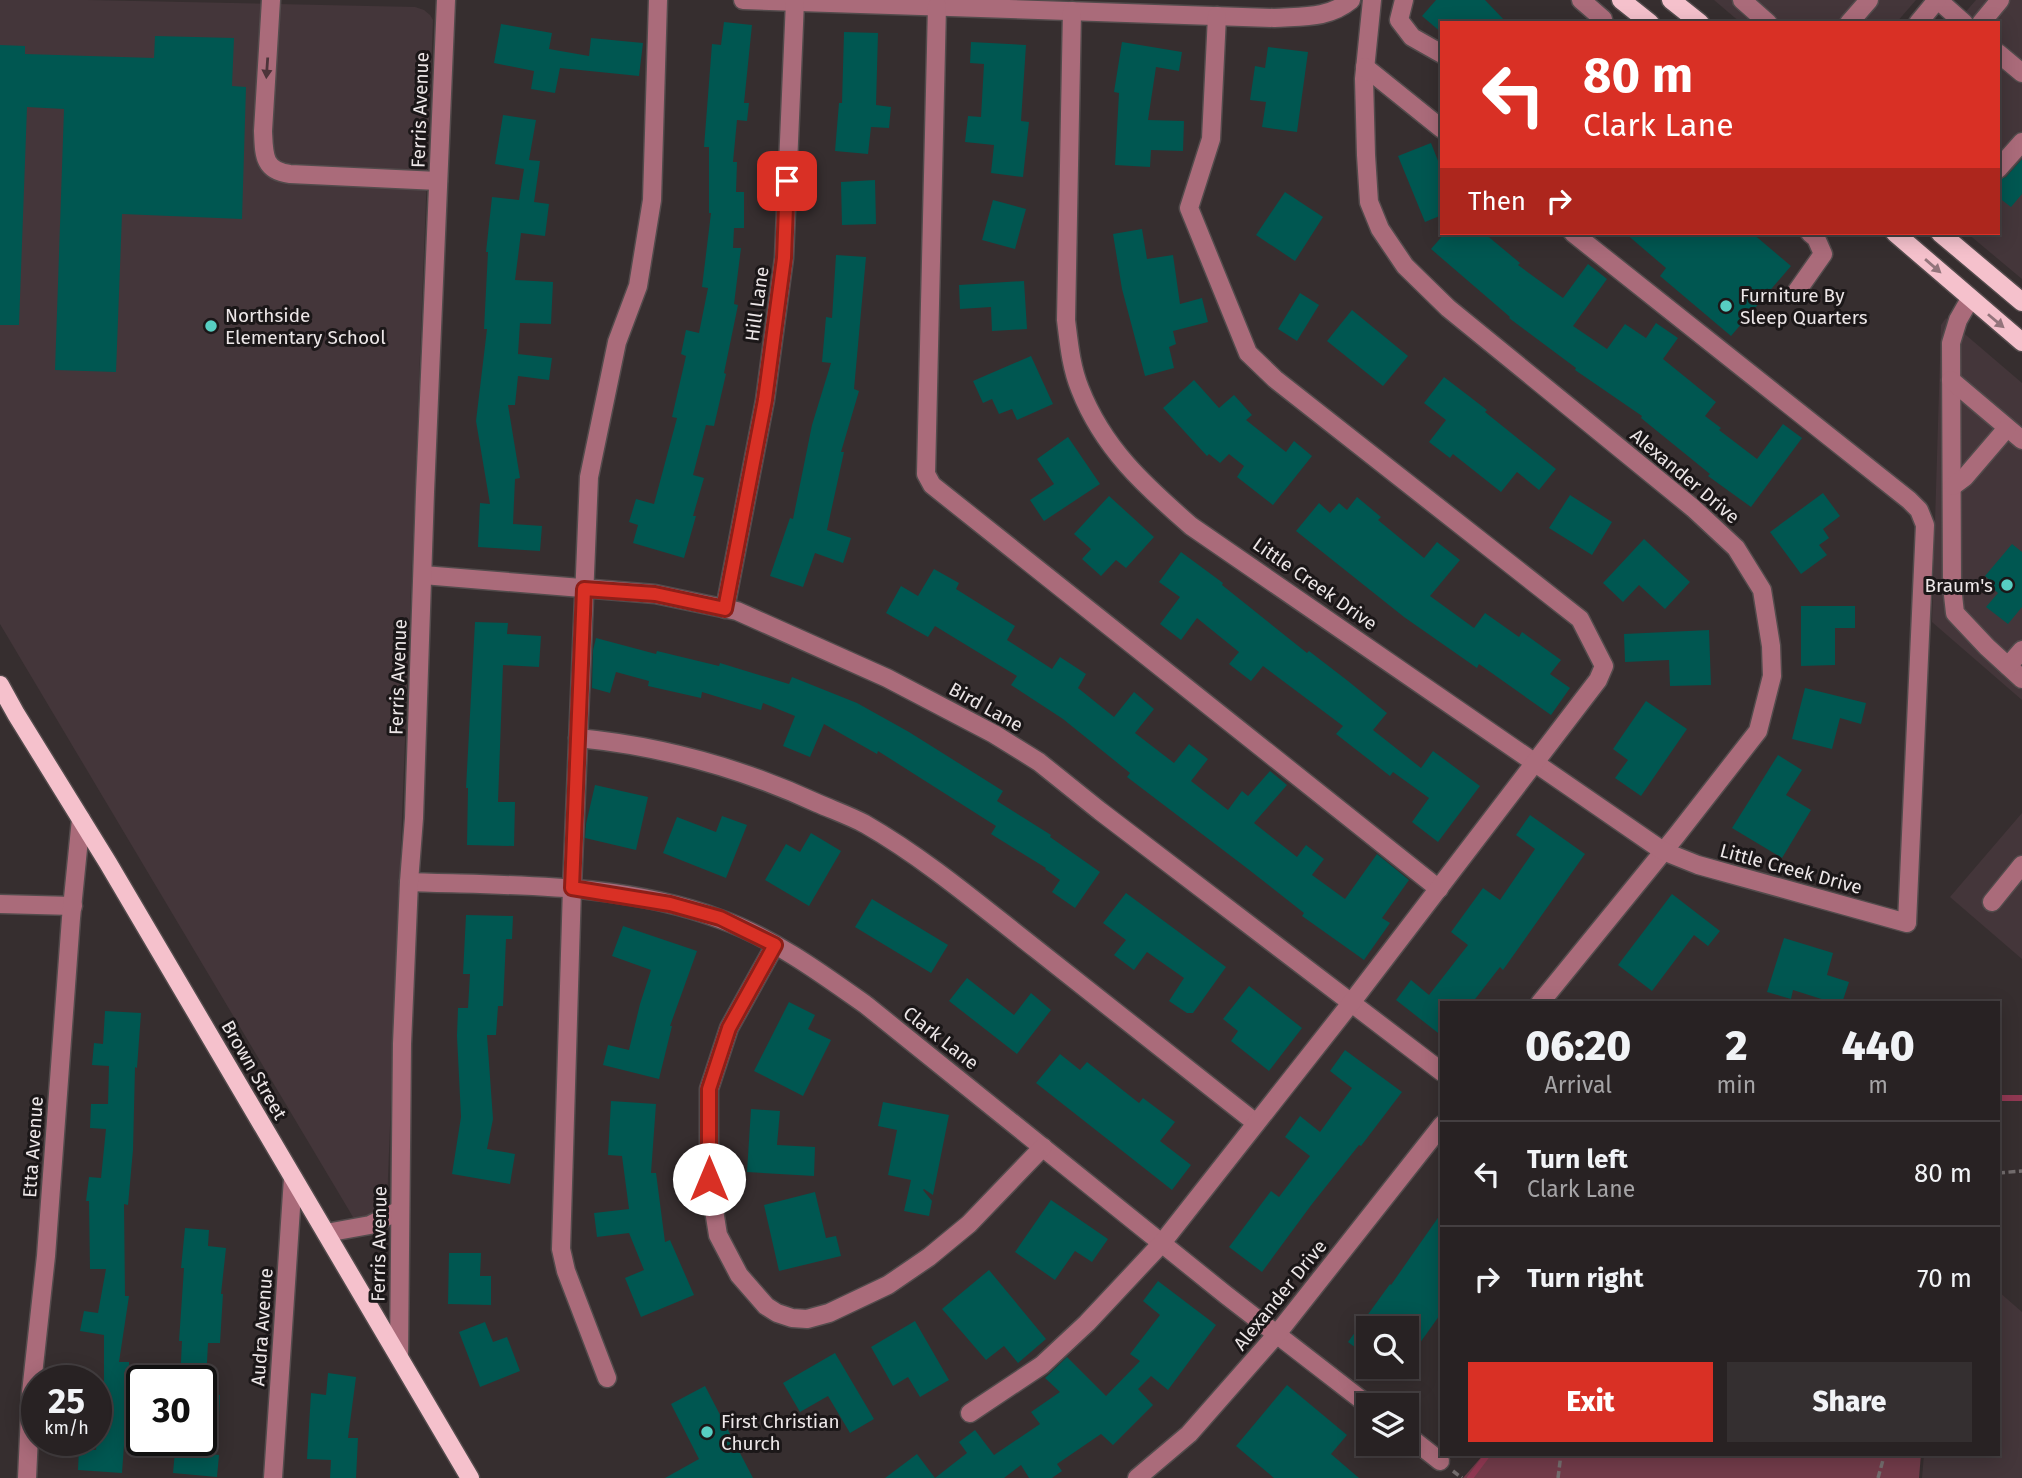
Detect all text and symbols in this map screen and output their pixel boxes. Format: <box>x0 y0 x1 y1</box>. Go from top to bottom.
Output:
text: 80 m <box>1583 46 1693 105</box>
icon: left <box>1468 49 1559 140</box>
street label: Ferris Avenue <box>406 52 434 168</box>
one-way arrow <box>261 57 272 79</box>
text: Clark Lane <box>1583 106 1734 144</box>
pin <box>757 151 817 211</box>
icon: arrive <box>768 162 806 200</box>
icon: right <box>1540 182 1578 220</box>
text: Then <box>1468 186 1526 217</box>
one-way arrow <box>1924 258 1941 273</box>
street label: Hill Lane <box>740 265 774 343</box>
place label: Furniture By Sleep Quarters <box>1740 284 1868 329</box>
marker: Furniture By Sleep Quarters <box>1718 298 1734 314</box>
place label: Northside Elementary School <box>225 304 386 349</box>
one-way arrow <box>1988 313 2005 328</box>
marker: Northside Elementary School <box>203 318 219 334</box>
street label: Alexander Drive <box>1626 424 1744 528</box>
street label: Little Creek Drive <box>1248 533 1382 635</box>
place label: Braum's <box>1924 574 1993 597</box>
marker: Braum's <box>1999 577 2015 593</box>
street label: Ferris Avenue <box>384 619 412 735</box>
street label: Bird Lane <box>945 677 1027 737</box>
street label: Little Creek Drive <box>1717 839 1865 899</box>
street label: Clark Lane <box>899 1001 983 1075</box>
street label: Brown Street <box>216 1016 292 1124</box>
text: 06:20 <box>1525 1021 1631 1071</box>
text: 2 <box>1725 1021 1747 1071</box>
text: 440 <box>1841 1021 1915 1071</box>
text: Arrival <box>1545 1071 1612 1099</box>
text: min <box>1717 1071 1756 1099</box>
text: m <box>1868 1071 1888 1099</box>
street label: Etta Avenue <box>18 1095 48 1199</box>
position arrow <box>672 1142 746 1216</box>
text: Turn left <box>1527 1144 1628 1175</box>
icon: left <box>1468 1155 1506 1193</box>
text: 80 m <box>1914 1158 1972 1189</box>
text: Clark Lane <box>1527 1175 1635 1203</box>
street label: Ferris Avenue <box>366 1186 392 1302</box>
street label: Alexander Drive <box>1228 1235 1332 1355</box>
icon: right <box>1468 1260 1506 1298</box>
text: Turn right <box>1527 1263 1644 1294</box>
text: 70 m <box>1917 1263 1972 1294</box>
street label: Audra Avenue <box>246 1267 278 1387</box>
map controls <box>1356 1316 1419 1456</box>
button: search <box>1356 1316 1419 1379</box>
button: Exit <box>1468 1362 1713 1442</box>
button: Share <box>1727 1362 1972 1442</box>
speed limit sign: 30 <box>126 1365 217 1456</box>
text: 25 <box>48 1380 85 1422</box>
button: layers <box>1356 1393 1419 1456</box>
place label: First Christian Church <box>721 1410 840 1455</box>
text: km/h <box>44 1417 89 1439</box>
marker: First Christian Church <box>699 1424 715 1440</box>

